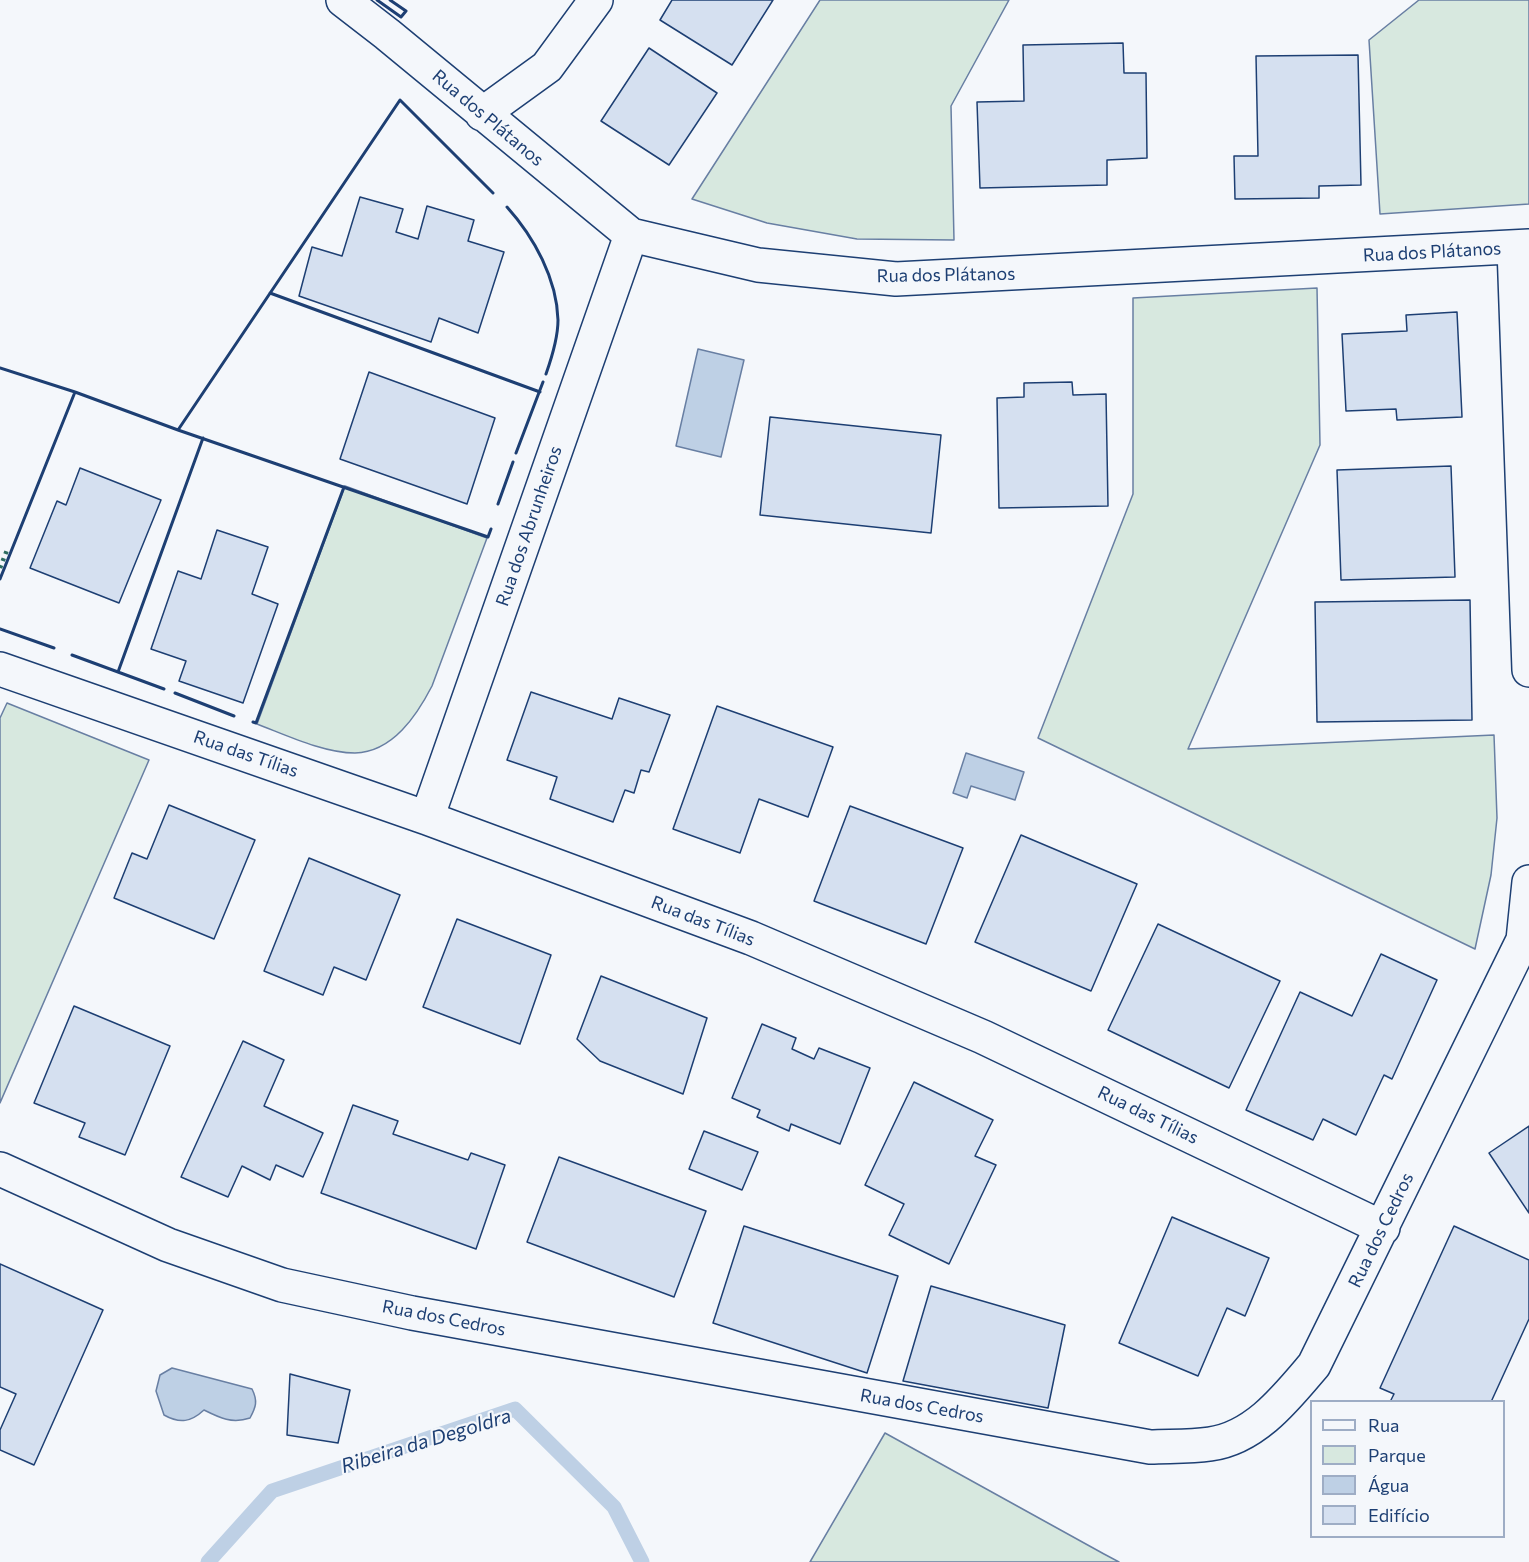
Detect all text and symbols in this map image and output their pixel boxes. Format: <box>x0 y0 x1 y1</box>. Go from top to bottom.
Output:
street label: Rua dos Plátanos <box>428 65 548 171</box>
street label: Rua dos Plátanos <box>1362 238 1502 266</box>
street label: Rua dos Plátanos <box>877 263 1015 287</box>
street label: Rua dos Abrunheiros <box>491 443 567 609</box>
street label: Rua das Tílias <box>191 726 301 782</box>
street label: Rua das Tílias <box>648 891 758 951</box>
street label: Rua das Tílias <box>1094 1081 1202 1149</box>
street label: Rua dos Cedros <box>1344 1169 1418 1291</box>
street label: Rua dos Cedros <box>380 1295 508 1341</box>
street label: Rua dos Cedros <box>858 1384 986 1428</box>
legend <box>1310 1400 1505 1538</box>
water label: Ribeira da Degoldra <box>338 1404 514 1478</box>
text: Rua <box>1368 1414 1399 1436</box>
text: Parque <box>1368 1444 1426 1466</box>
text: Água <box>1368 1474 1409 1496</box>
text: Edifício <box>1368 1504 1430 1526</box>

